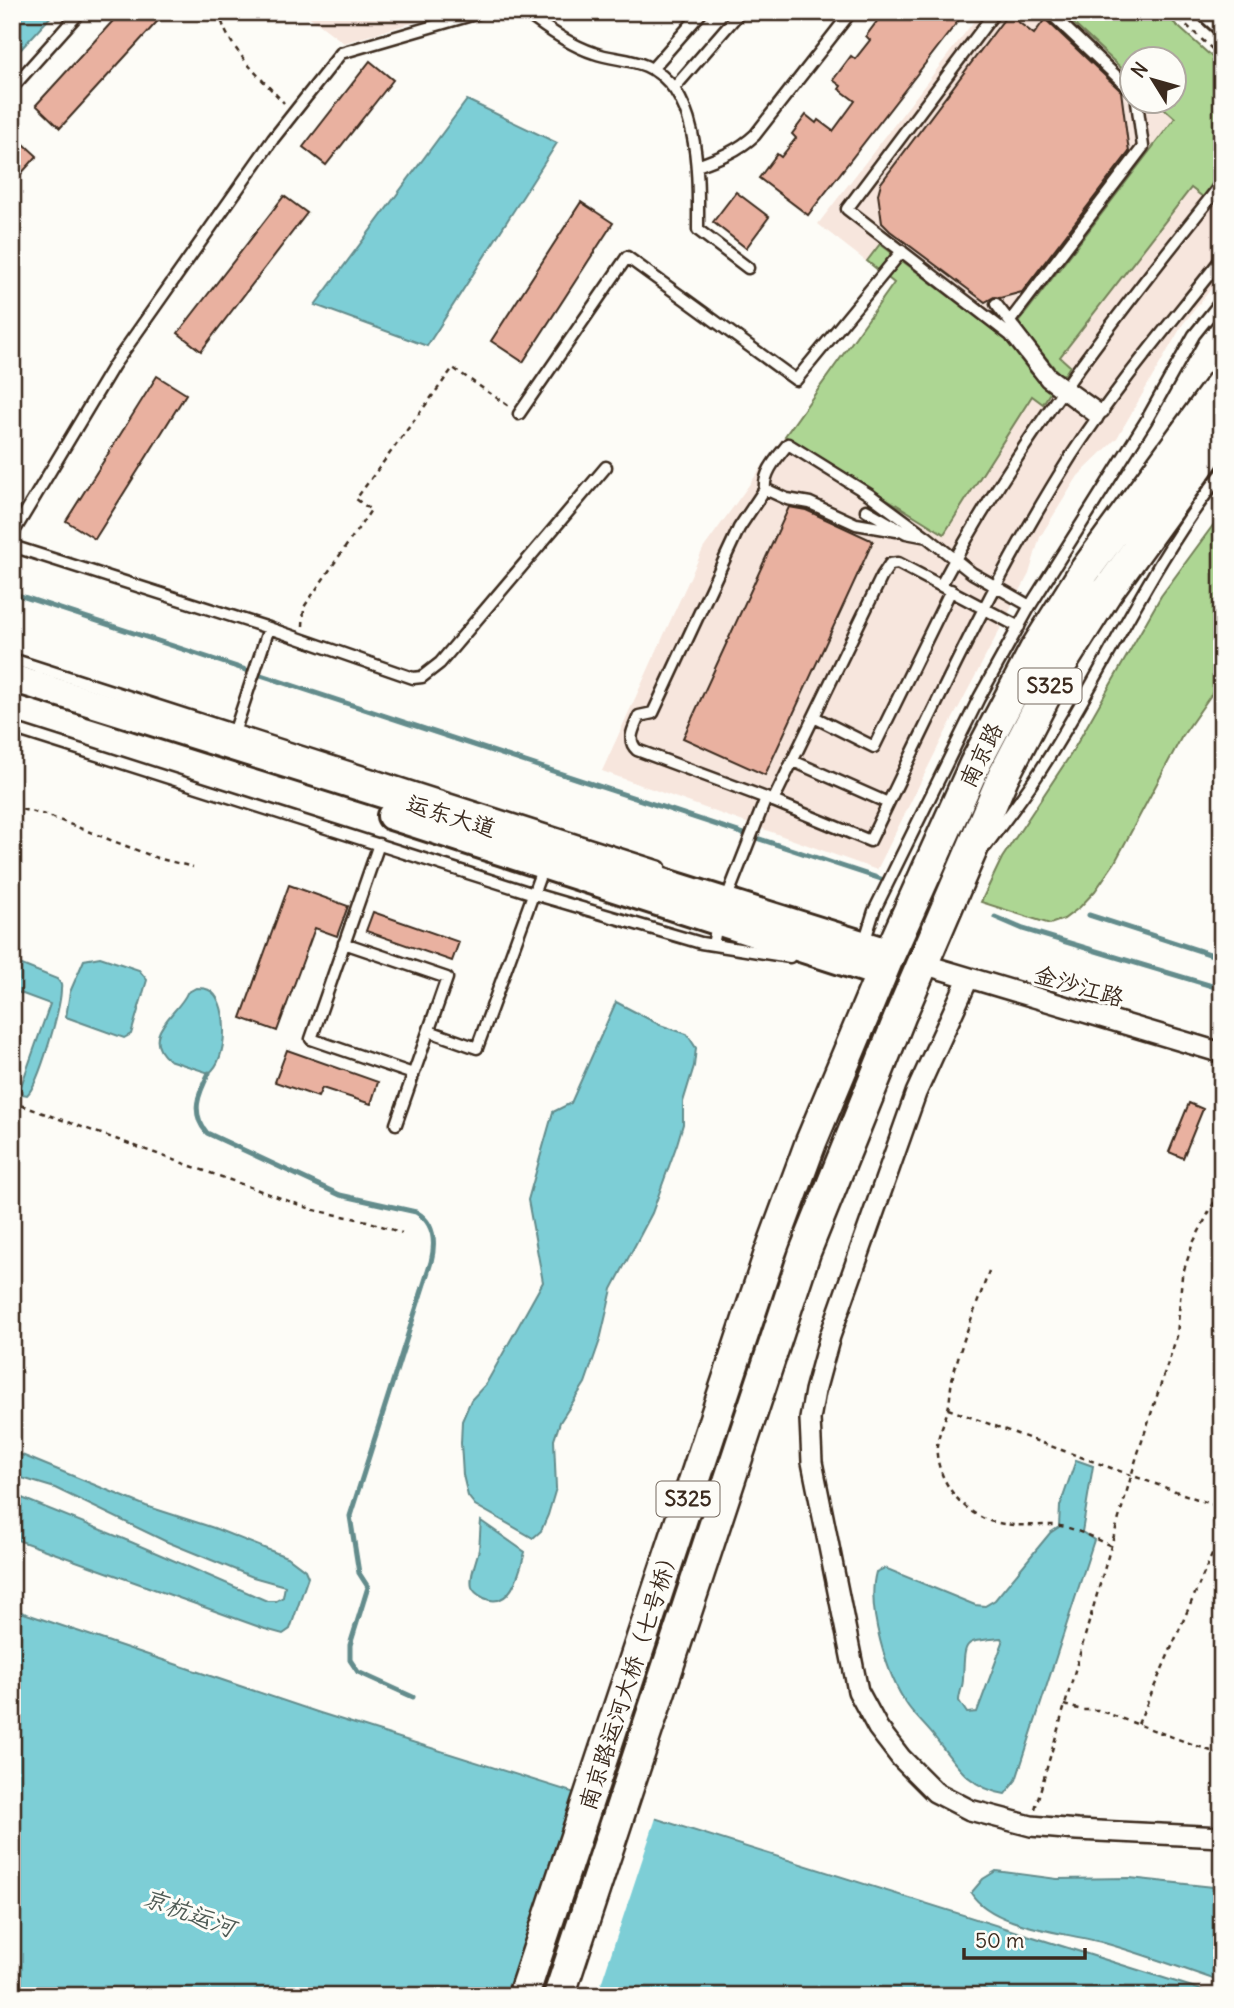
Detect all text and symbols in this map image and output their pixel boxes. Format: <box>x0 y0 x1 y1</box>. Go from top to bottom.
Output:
north arrow <box>1118 46 1188 116</box>
text: N <box>1126 57 1153 82</box>
road number: S325 <box>1018 668 1082 704</box>
street label: 南京路 <box>952 717 1009 792</box>
street label: 运东大道 <box>403 788 499 843</box>
street label: 金沙江路 <box>1031 959 1127 1012</box>
road number: S325 <box>656 1482 720 1516</box>
street label: 南京路运河大桥（七号桥） <box>572 1542 685 1814</box>
water label: 京杭运河 <box>139 1882 243 1944</box>
scale bar <box>964 1917 1085 1961</box>
text: 50 m <box>975 1927 1024 1954</box>

